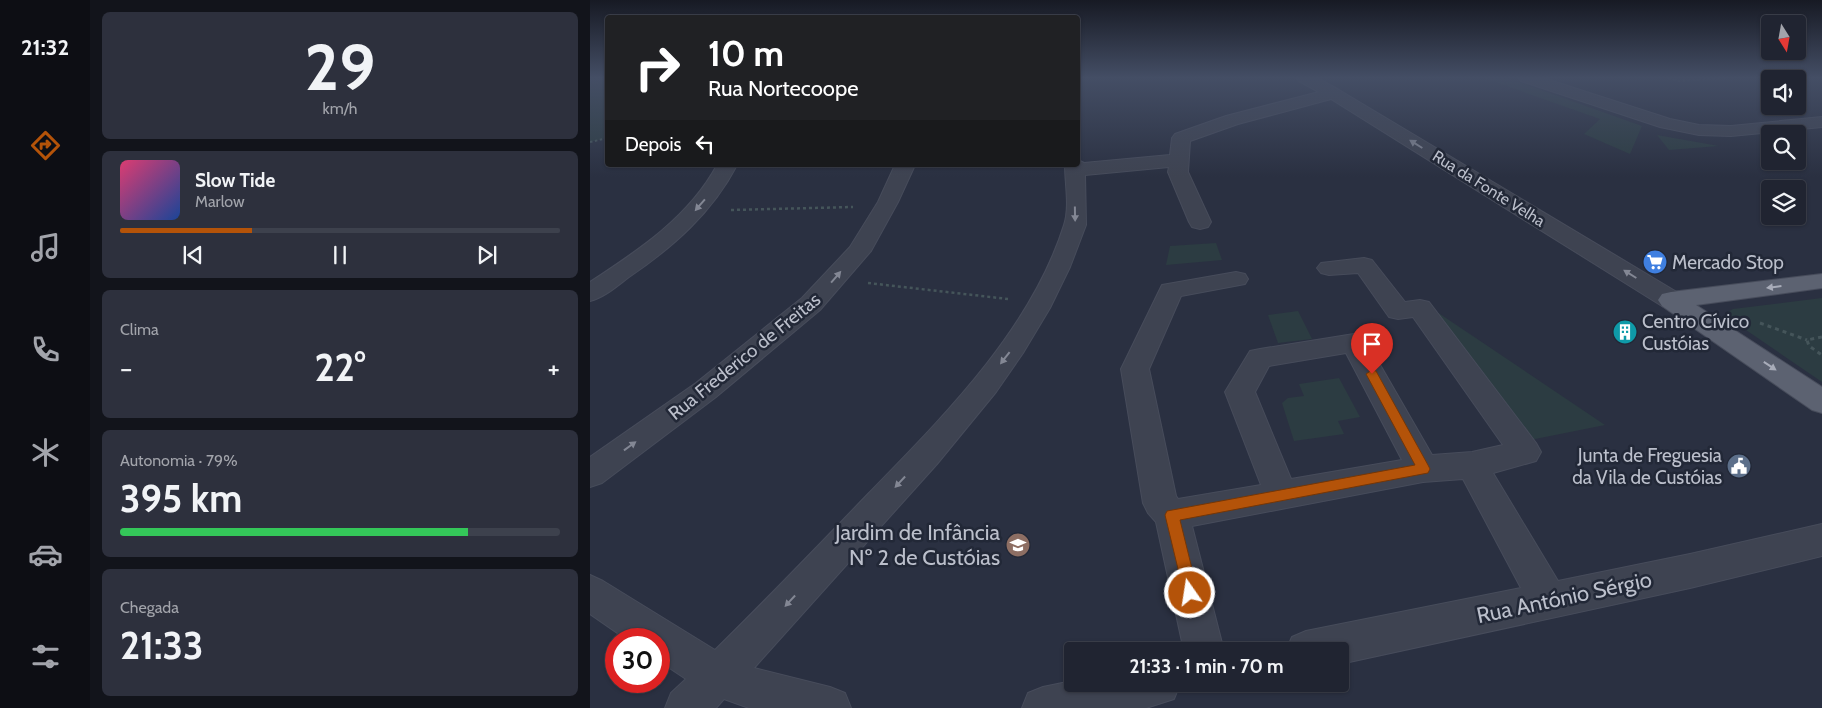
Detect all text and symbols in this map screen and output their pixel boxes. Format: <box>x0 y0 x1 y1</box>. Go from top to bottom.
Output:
north arrow <box>1761 15 1806 60</box>
map controls <box>1761 15 1806 225</box>
text: 29 <box>305 27 375 106</box>
text: 10 m <box>708 32 784 75</box>
text: 21:32 <box>21 34 69 61</box>
icon: right <box>625 35 690 100</box>
button: sound <box>1761 70 1806 115</box>
text: Rua Nortecoope <box>708 75 858 102</box>
text: km/h <box>322 99 358 118</box>
button: search <box>1761 125 1806 170</box>
icon: directions <box>28 128 63 163</box>
icon: left <box>691 130 719 158</box>
text: Depois <box>625 133 681 156</box>
one-way arrow <box>1410 139 1423 148</box>
street label: Rua da Fonte Velha <box>1429 146 1549 231</box>
text: Slow Tide <box>195 169 275 192</box>
button: layers <box>1761 180 1806 225</box>
text: Marlow <box>195 192 245 211</box>
one-way arrow <box>695 198 706 211</box>
one-way arrow <box>1072 206 1080 222</box>
icon: music <box>28 230 63 265</box>
icon: previous <box>179 241 207 269</box>
icon: pause <box>326 241 354 269</box>
icon: next <box>473 241 501 269</box>
supermarket icon: Mercado Stop <box>1642 249 1668 275</box>
place label: Mercado Stop <box>1672 251 1784 274</box>
one-way arrow <box>1623 270 1636 279</box>
one-way arrow <box>830 271 842 283</box>
one-way arrow <box>1765 283 1781 291</box>
street label: Rua Frederico de Freitas <box>664 288 825 425</box>
place label: Centro Cívico Custóias <box>1642 310 1749 355</box>
building icon: Centro Cívico Custóias <box>1612 319 1638 345</box>
text: Clima <box>120 320 159 339</box>
pin <box>1351 323 1393 374</box>
icon: arrive <box>1358 330 1386 358</box>
icon: phone <box>28 332 63 367</box>
text: 22° <box>314 344 366 391</box>
text: − <box>120 351 132 385</box>
text: + <box>548 351 560 385</box>
one-way arrow <box>1000 351 1010 365</box>
one-way arrow <box>1763 361 1776 371</box>
icon: climate <box>28 435 63 470</box>
one-way arrow <box>623 441 637 451</box>
place label: Junta de Freguesia da Vila de Custóias <box>1572 444 1722 489</box>
text: Autonomia · 79% <box>120 451 238 470</box>
public building icon: Junta de Freguesia da Vila de Custóias <box>1726 453 1752 479</box>
text: 395 km <box>120 475 242 522</box>
one-way arrow <box>895 476 906 489</box>
place label: Jardim de Infância Nº 2 de Custóias <box>834 519 1000 571</box>
school or university icon: Jardim de Infância Nº 2 de Custóias <box>1005 532 1031 558</box>
icon: car <box>28 537 63 572</box>
position arrow <box>1163 566 1215 618</box>
street label: Rua António Sérgio <box>1474 566 1654 629</box>
one-way arrow <box>784 595 796 607</box>
text: Chegada <box>120 598 179 617</box>
text: 21:33 <box>120 622 204 669</box>
speed limit sign: 30 <box>605 628 670 693</box>
icon: filters <box>28 639 63 674</box>
text: 21:33 · 1 min · 70 m <box>1129 655 1284 678</box>

